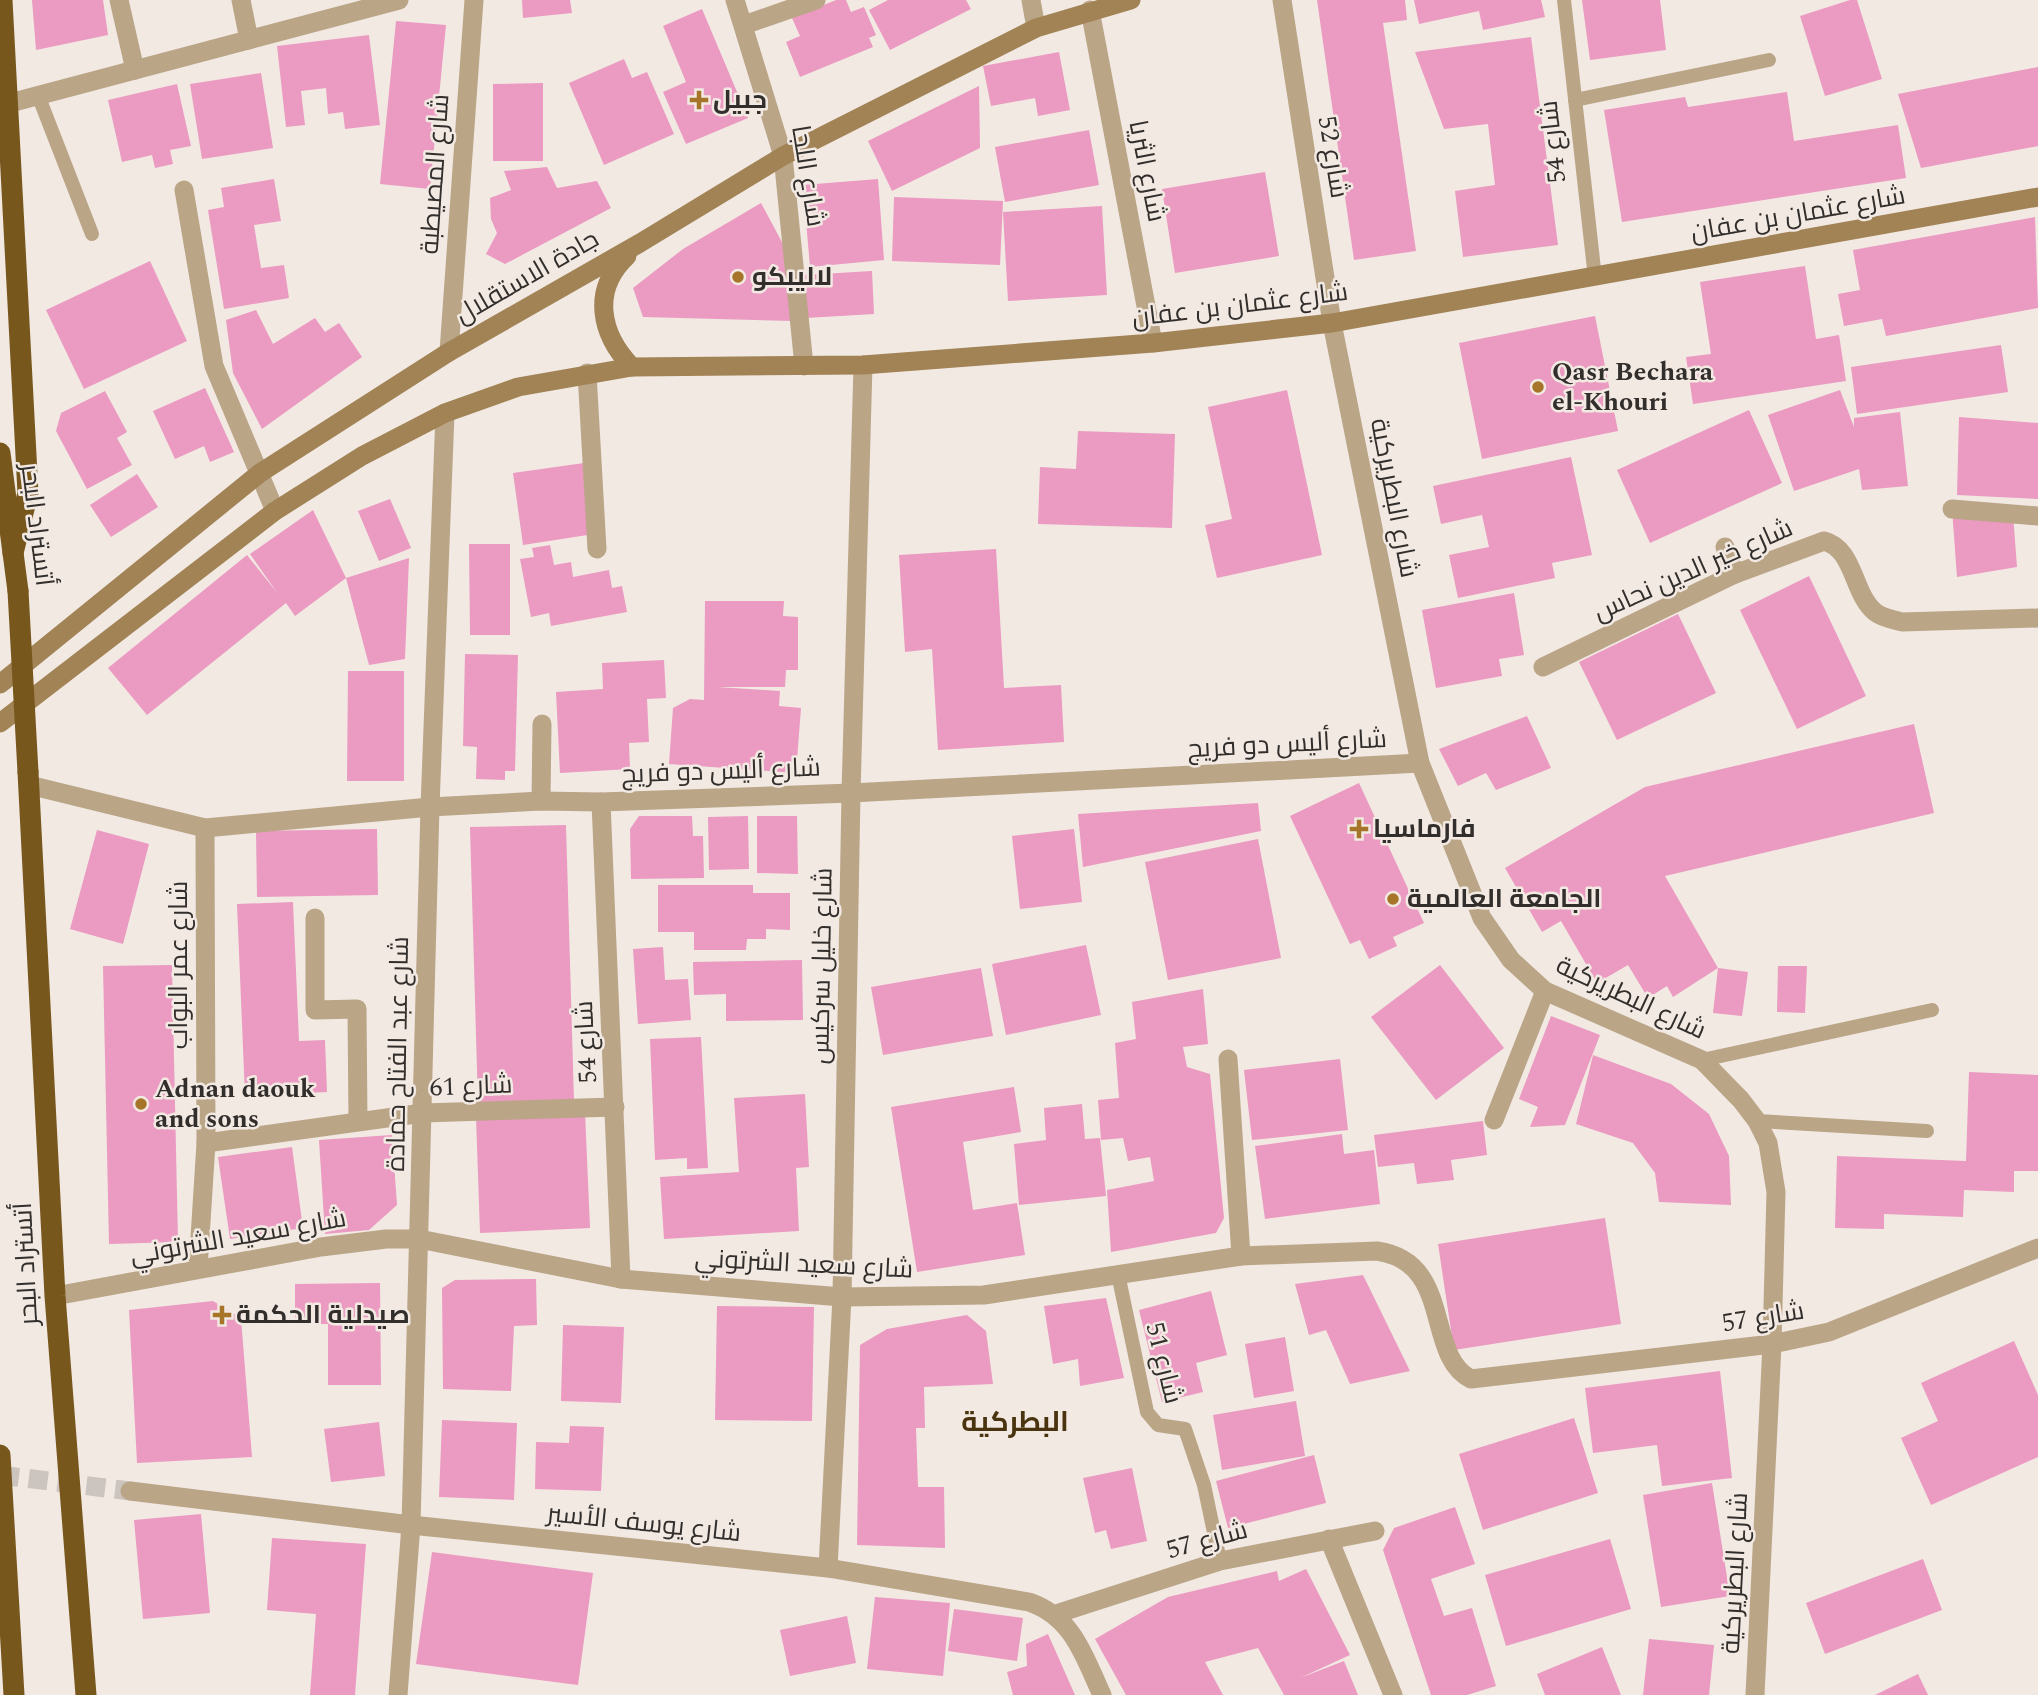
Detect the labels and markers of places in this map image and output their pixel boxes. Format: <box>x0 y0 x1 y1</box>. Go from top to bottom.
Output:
place label: جبيل <box>713 80 767 120</box>
marker: جبيل <box>691 92 707 108</box>
place label: لاليبكو <box>752 257 832 297</box>
marker: لاليبكو <box>730 269 746 285</box>
place label: Qasr Bechara el-Khouri <box>1552 352 1714 422</box>
marker: Qasr Bechara el-Khouri <box>1530 379 1546 395</box>
place label: فارماسيا <box>1373 809 1476 849</box>
marker: فارماسيا <box>1351 821 1367 837</box>
place label: الجامعة العالمية <box>1407 879 1601 919</box>
marker: الجامعة العالمية <box>1385 891 1401 907</box>
place label: Adnan daouk and sons <box>155 1069 316 1139</box>
marker: Adnan daouk and sons <box>133 1096 149 1112</box>
place label: صيدلية الحكمة <box>236 1295 410 1335</box>
marker: صيدلية الحكمة <box>214 1307 230 1323</box>

